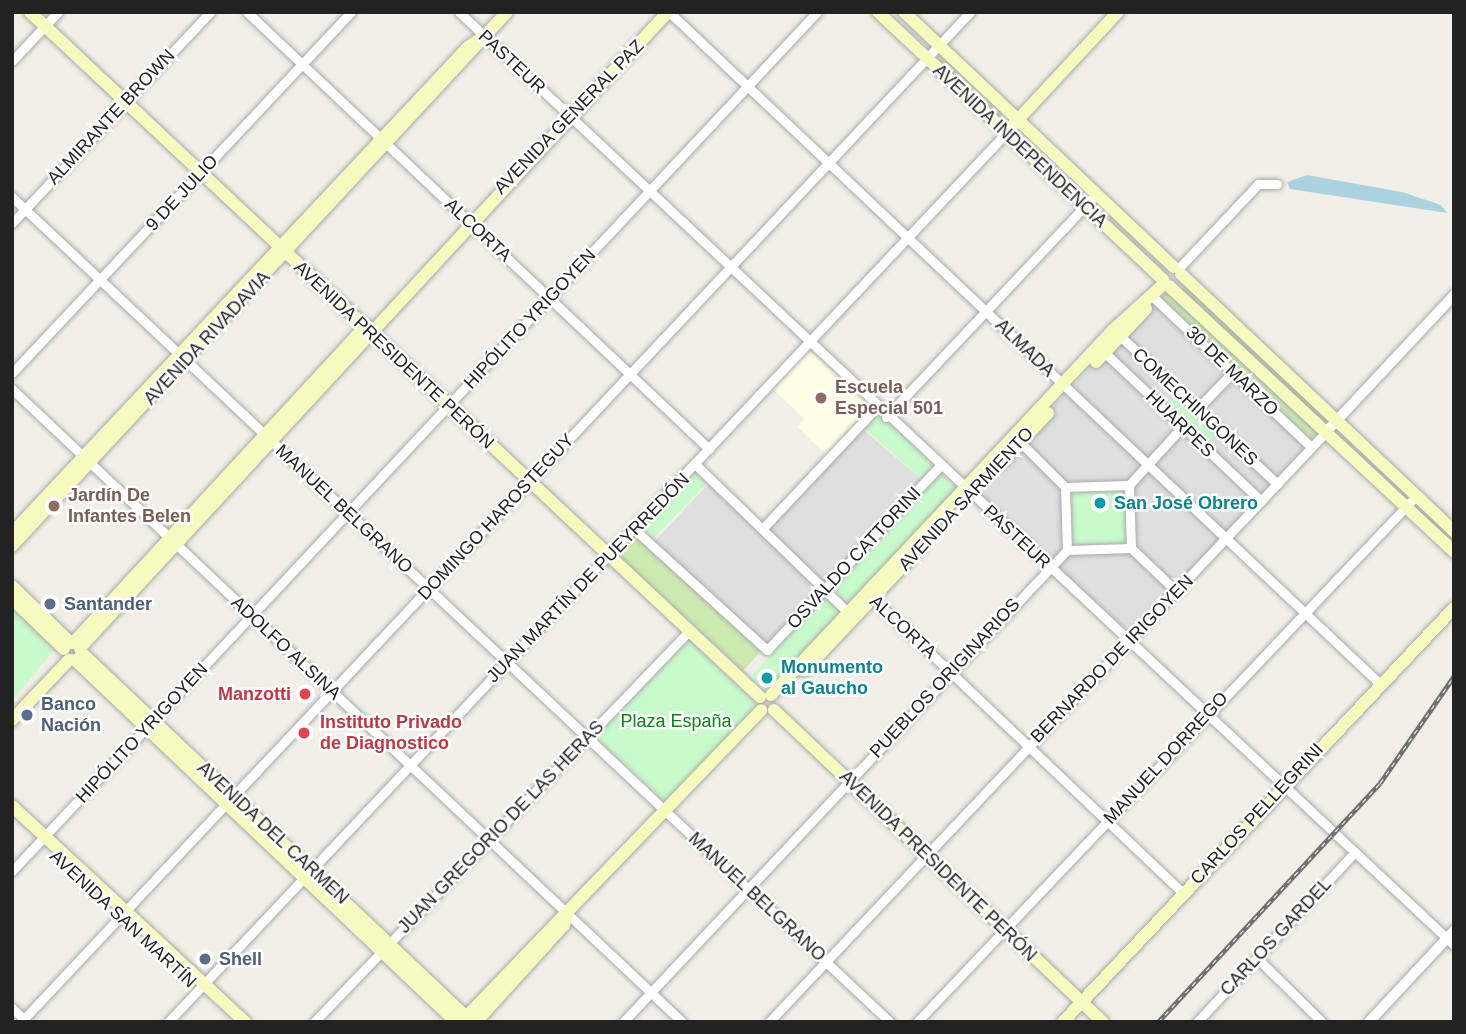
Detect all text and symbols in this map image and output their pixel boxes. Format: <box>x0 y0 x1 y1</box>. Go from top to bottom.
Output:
street label: PASTEUR <box>474 26 550 98</box>
street label: AVENIDA GENERAL PAZ <box>489 35 649 199</box>
street label: ALMIRANTE BROWN <box>43 45 179 189</box>
street label: AVENIDA INDEPENDENCIA <box>928 59 1112 233</box>
street label: 9 DE JULIO <box>141 151 223 235</box>
street label: ALCORTA <box>440 194 516 266</box>
street label: HIPÓLITO YRIGOYEN <box>459 244 601 394</box>
street label: AVENIDA PRESIDENTE PERÓN <box>289 256 499 454</box>
street label: AVENIDA RIVADAVIA <box>139 266 275 410</box>
street label: ALMADA <box>991 315 1059 381</box>
street label: 30 DE MARZO <box>1181 322 1283 420</box>
street label: COMECHINGONES <box>1128 344 1262 470</box>
place label: Escuela Especial 501 <box>835 377 943 420</box>
street label: HUARPES <box>1141 386 1219 462</box>
marker: Escuela Especial 501 <box>813 390 829 406</box>
street label: AVENIDA SARMIENTO <box>894 422 1038 576</box>
street label: DOMINGO HAROSTEGUY <box>413 430 579 604</box>
street label: MANUEL BELGRANO <box>271 440 417 578</box>
street label: JUAN MARTÍN DE PUEYRREDÓN <box>482 469 694 687</box>
street label: OSVALDO CATTORINI <box>783 483 925 633</box>
place label: Jardín De Infantes Belen <box>68 485 191 528</box>
place label: San José Obrero <box>1114 492 1258 514</box>
marker: San José Obrero <box>1092 495 1108 511</box>
marker: Jardín De Infantes Belen <box>46 498 62 514</box>
street label: PASTEUR <box>979 501 1055 573</box>
street label: BERNARDO DE IRIGOYEN <box>1026 571 1198 747</box>
street label: ADOLFO ALSINA <box>226 591 346 705</box>
street label: ALCORTA <box>865 591 941 663</box>
place label: Santander <box>64 593 152 615</box>
street label: PUEBLOS ORIGINARIOS <box>865 594 1025 762</box>
marker: Santander <box>42 596 58 612</box>
place label: Monumento al Gaucho <box>781 657 883 700</box>
street label: HIPÓLITO YRIGOYEN <box>71 658 213 808</box>
marker: Monumento al Gaucho <box>759 670 775 686</box>
place label: Manzotti <box>218 683 291 705</box>
marker: Manzotti <box>297 686 313 702</box>
street label: MANUEL DORREGO <box>1099 687 1233 829</box>
place label: Banco Nación <box>41 694 101 736</box>
marker: Banco Nación <box>19 707 35 723</box>
park label: Plaza España <box>620 710 732 732</box>
place label: Instituto Privado de Diagnostico <box>320 712 462 754</box>
street label: JUAN GREGORIO DE LAS HERAS <box>394 716 608 938</box>
marker: Instituto Privado de Diagnostico <box>294 723 314 743</box>
street label: CARLOS PELLEGRINI <box>1186 739 1328 889</box>
street label: AVENIDA DEL CARMEN <box>192 757 354 909</box>
street label: AVENIDA PRESIDENTE PERÓN <box>835 766 1041 966</box>
street label: MANUEL BELGRANO <box>684 828 830 966</box>
street label: AVENIDA SAN MARTÍN <box>45 845 201 993</box>
street label: CARLOS GARDEL <box>1216 874 1336 1000</box>
place label: Shell <box>219 948 262 970</box>
marker: Shell <box>197 951 213 967</box>

